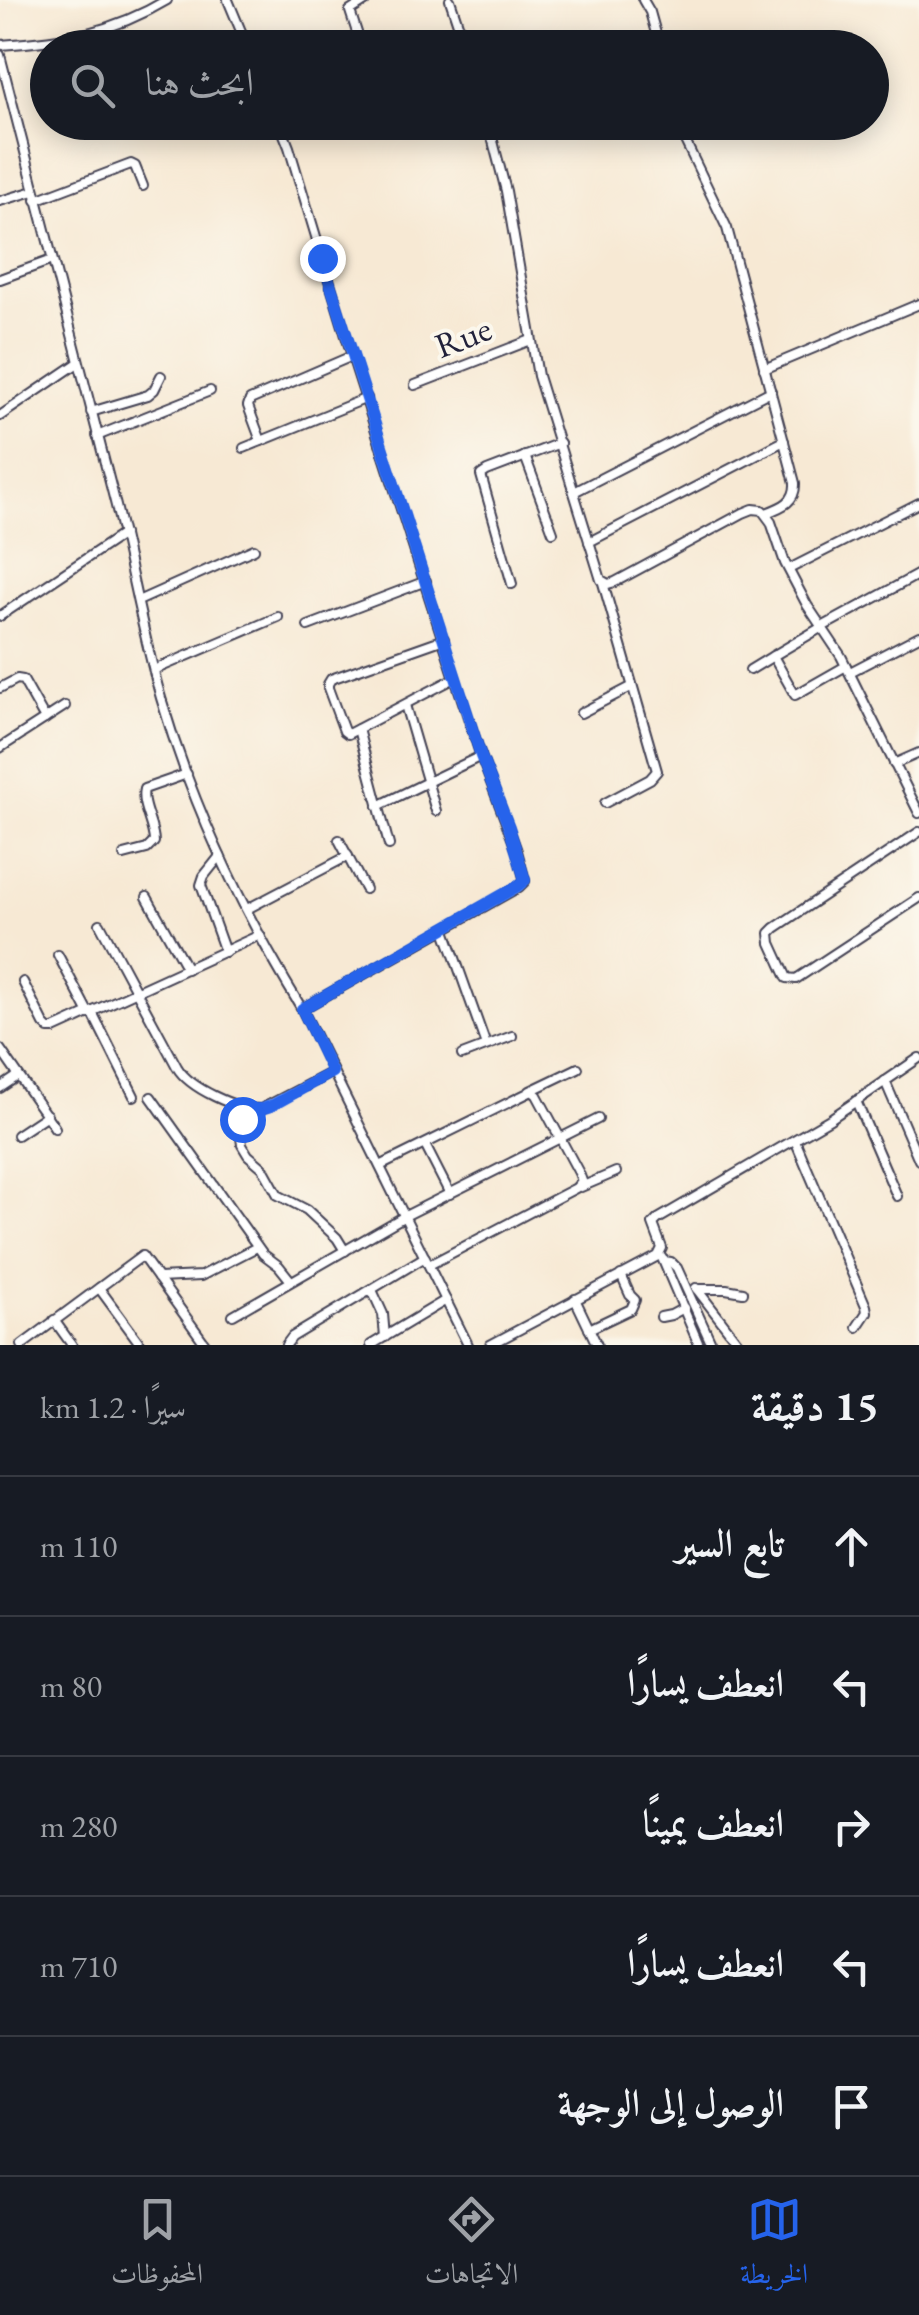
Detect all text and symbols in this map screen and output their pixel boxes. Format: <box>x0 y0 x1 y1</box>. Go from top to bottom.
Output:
search box <box>30 30 889 140</box>
text: ابحث هنا <box>145 57 254 106</box>
icon: search <box>65 58 120 113</box>
route end <box>300 236 346 282</box>
street label: Rue <box>428 305 498 368</box>
route start <box>220 1097 266 1143</box>
text: 15 دقيقة <box>751 1378 879 1433</box>
text: سيرًا · 1.2 km <box>40 1386 186 1428</box>
text: تابع السير <box>676 1518 784 1567</box>
icon: ahead <box>824 1519 879 1574</box>
text: 110 m <box>40 1525 117 1567</box>
text: انعطف يسارًا <box>627 1658 784 1707</box>
icon: left <box>824 1659 879 1714</box>
text: 80 m <box>40 1665 102 1707</box>
text: انعطف يمينًا <box>643 1798 784 1847</box>
icon: right <box>824 1799 879 1854</box>
text: 280 m <box>40 1805 117 1847</box>
text: انعطف يسارًا <box>627 1938 784 1987</box>
icon: left <box>824 1939 879 1994</box>
text: 710 m <box>40 1945 117 1987</box>
text: الوصول إلى الوجهة <box>558 2078 784 2127</box>
icon: arrive <box>824 2079 879 2134</box>
tab: المحفوظات <box>111 2192 203 2301</box>
tab: الاتجاهات <box>425 2192 518 2301</box>
tab: الخريطة <box>740 2192 808 2301</box>

